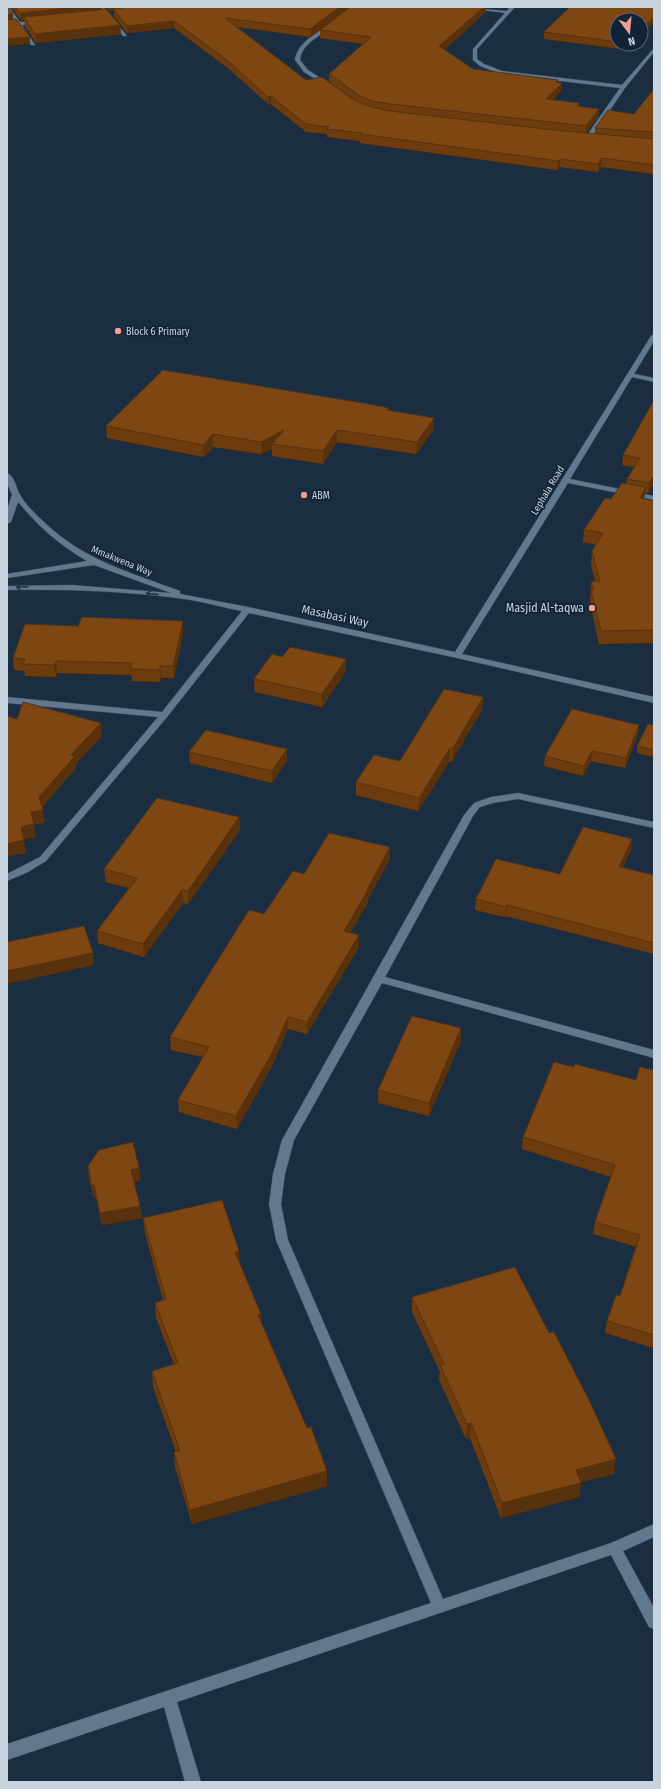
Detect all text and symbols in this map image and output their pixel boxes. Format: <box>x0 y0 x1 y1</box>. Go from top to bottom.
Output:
north arrow <box>609 12 649 52</box>
text: N <box>627 34 637 48</box>
marker: Block 6 Primary <box>113 326 123 336</box>
place label: Block 6 Primary <box>126 326 190 338</box>
street label: Lephala Road <box>529 464 567 517</box>
marker: ABM <box>299 490 309 500</box>
place label: ABM <box>312 490 330 502</box>
street label: Mmakwena Way <box>89 543 154 579</box>
one-way arrow <box>16 584 29 591</box>
one-way arrow <box>146 590 159 597</box>
place label: Masjid Al-taqwa <box>506 601 584 615</box>
street label: Masabasi Way <box>300 602 370 630</box>
marker: Masjid Al-taqwa <box>587 603 597 613</box>

